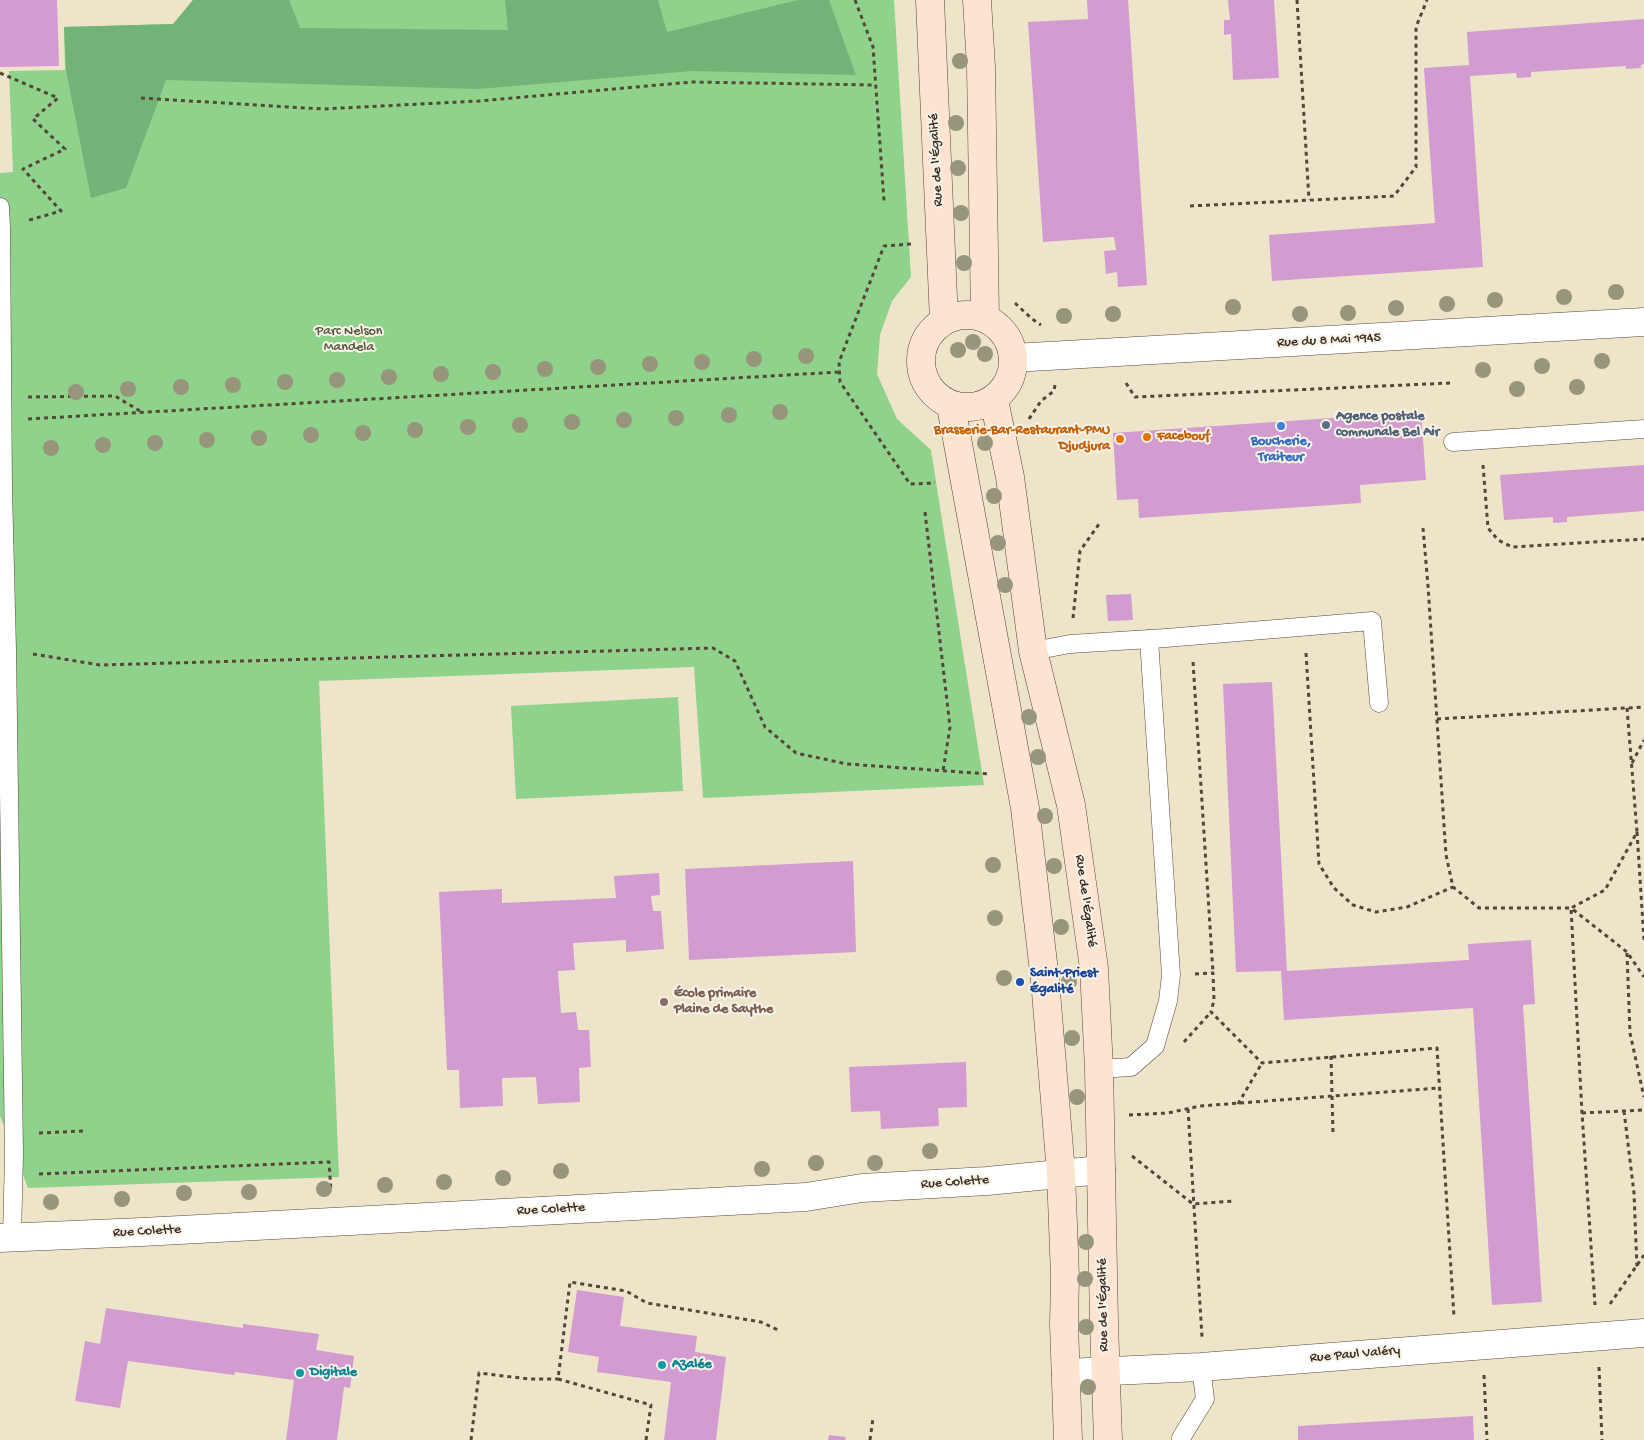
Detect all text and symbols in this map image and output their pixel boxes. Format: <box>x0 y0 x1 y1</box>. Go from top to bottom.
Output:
street label: Rue de l'Égalité <box>926 113 948 207</box>
park label: Parc Nelson Mandela <box>315 324 383 357</box>
street label: Rue du 8 Mai 1945 <box>1277 330 1381 352</box>
place label: Agence postale communale Bel Air <box>1336 409 1440 442</box>
marker: Agence postale communale Bel Air <box>1320 419 1332 431</box>
marker: Boucherie, Traiteur <box>1275 420 1287 432</box>
place label: Brasserie-Bar-Restaurant-PMU Djudjura <box>934 423 1110 456</box>
place label: Facebouf <box>1157 429 1209 445</box>
marker: Facebouf <box>1141 431 1153 443</box>
marker: Brasserie-Bar-Restaurant-PMU Djudjura <box>1114 433 1126 445</box>
place label: Boucherie, Traiteur <box>1251 434 1311 467</box>
street label: Rue de l'Égalité <box>1070 854 1100 948</box>
place label: Saint-Priest Égalité <box>1030 966 1098 999</box>
marker: Saint-Priest Égalité <box>1014 976 1026 988</box>
place label: École primaire Plaine de Saythe <box>674 986 773 1019</box>
marker: École primaire Plaine de Saythe <box>658 996 670 1008</box>
street label: Rue Colette <box>920 1172 990 1194</box>
street label: Rue Colette <box>516 1200 586 1220</box>
street label: Rue Colette <box>112 1222 182 1242</box>
street label: Rue de l'Égalité <box>1095 1258 1113 1352</box>
street label: Rue Paul Valéry <box>1309 1343 1401 1367</box>
place label: Azalée <box>672 1357 712 1373</box>
marker: Azalée <box>656 1359 668 1371</box>
place label: Digitale <box>310 1365 357 1381</box>
marker: Digitale <box>294 1367 306 1379</box>

